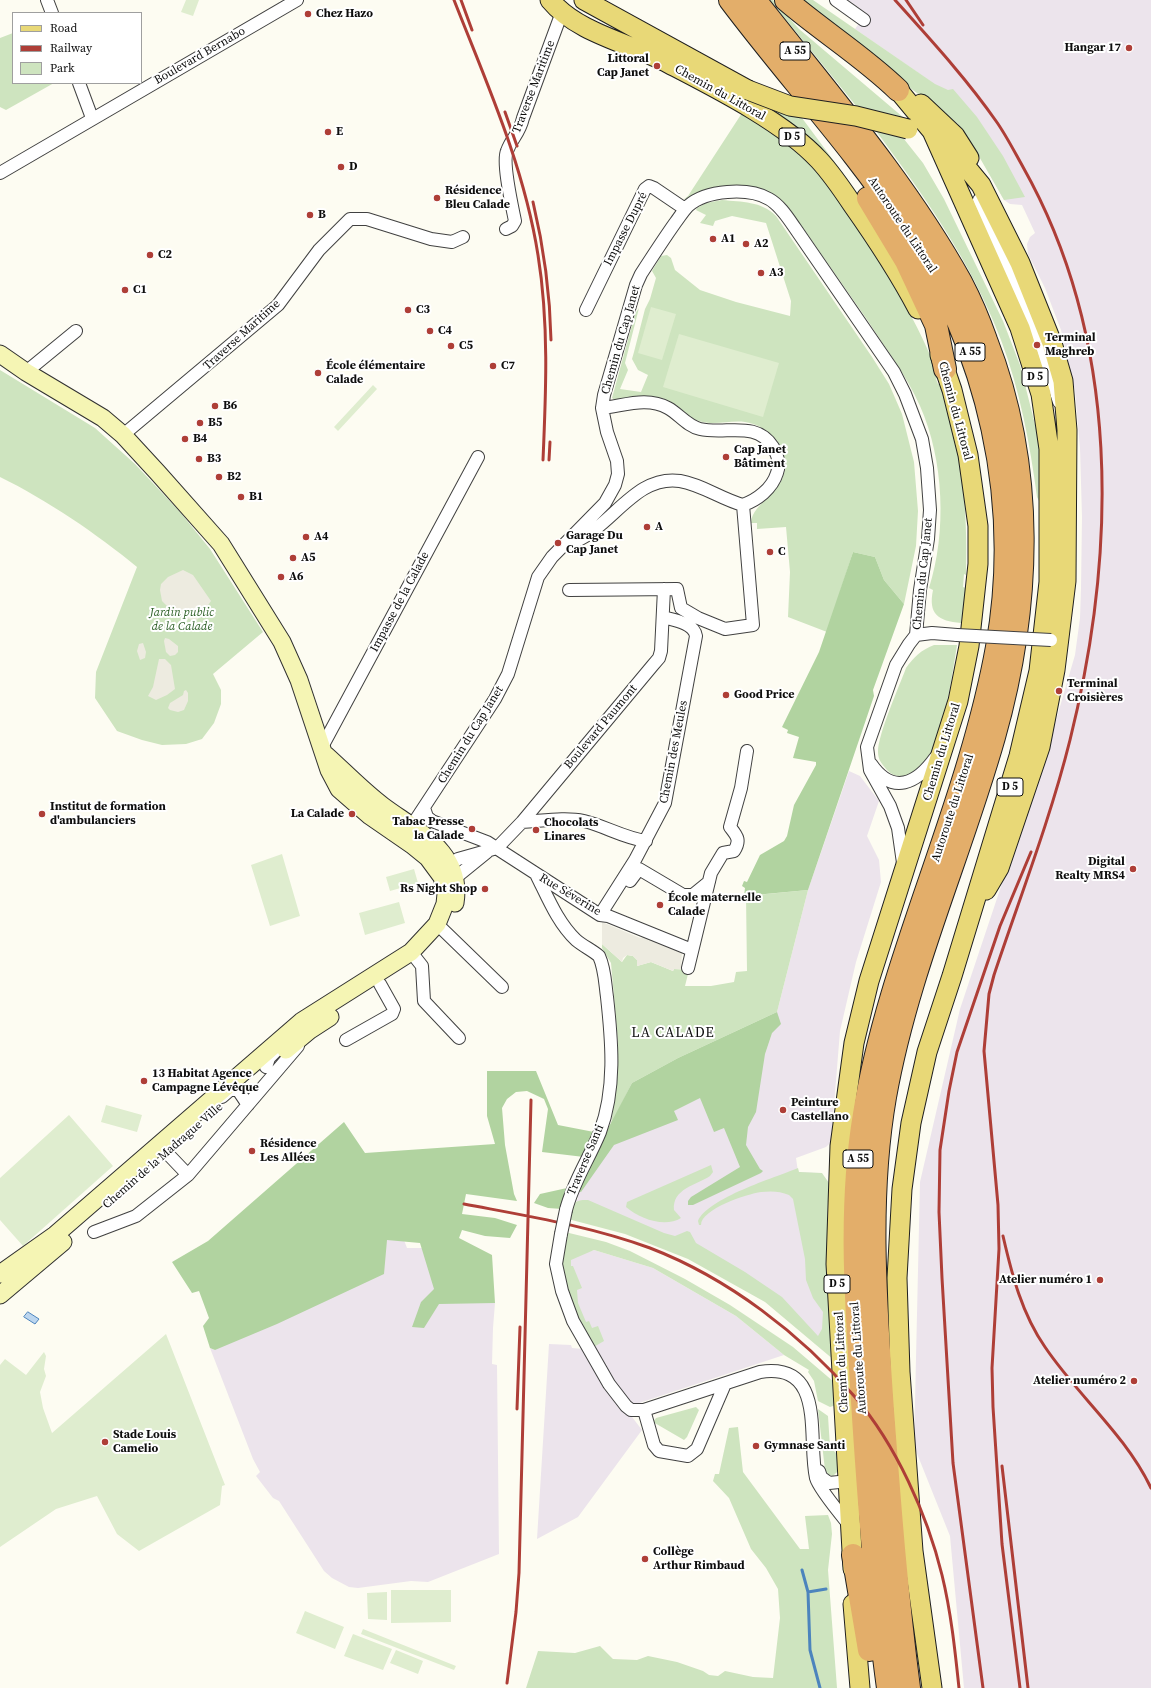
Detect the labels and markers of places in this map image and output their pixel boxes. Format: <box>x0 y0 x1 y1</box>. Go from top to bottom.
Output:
place label: Chez Hazo <box>316 7 373 21</box>
marker: Chez Hazo <box>303 9 313 19</box>
place label: Hangar 17 <box>1064 41 1121 55</box>
marker: Hangar 17 <box>1124 43 1134 53</box>
place label: Littoral Cap Janet <box>597 52 649 80</box>
marker: Littoral Cap Janet <box>652 61 662 71</box>
place label: E <box>336 125 343 139</box>
marker: E <box>323 127 333 137</box>
place label: D <box>349 160 357 174</box>
marker: D <box>336 162 346 172</box>
place label: Résidence Bleu Calade <box>445 184 510 212</box>
marker: Résidence Bleu Calade <box>432 193 442 203</box>
place label: B <box>318 208 326 222</box>
marker: B <box>305 210 315 220</box>
place label: A1 <box>721 232 736 246</box>
marker: A1 <box>708 234 718 244</box>
place label: A2 <box>754 237 769 251</box>
marker: A2 <box>741 239 751 249</box>
place label: C2 <box>158 248 172 262</box>
marker: C2 <box>145 250 155 260</box>
place label: A3 <box>769 266 784 280</box>
marker: A3 <box>756 268 766 278</box>
place label: C1 <box>133 283 147 297</box>
marker: C1 <box>120 285 130 295</box>
place label: C3 <box>416 303 430 317</box>
marker: C3 <box>403 305 413 315</box>
place label: C4 <box>438 324 452 338</box>
marker: C4 <box>425 326 435 336</box>
place label: Terminal Maghreb <box>1045 331 1096 359</box>
place label: C5 <box>459 339 473 353</box>
marker: Terminal Maghreb <box>1032 340 1042 350</box>
marker: C5 <box>446 341 456 351</box>
place label: École élémentaire Calade <box>326 359 425 387</box>
place label: C7 <box>501 359 515 373</box>
marker: C7 <box>488 361 498 371</box>
marker: École élémentaire Calade <box>313 368 323 378</box>
place label: B6 <box>223 399 237 413</box>
marker: B6 <box>210 401 220 411</box>
place label: B5 <box>208 416 222 430</box>
marker: B5 <box>195 418 205 428</box>
place label: B4 <box>193 432 207 446</box>
marker: B4 <box>180 434 190 444</box>
place label: Cap Janet Bâtiment <box>734 443 786 471</box>
place label: B3 <box>207 452 221 466</box>
marker: Cap Janet Bâtiment <box>721 452 731 462</box>
marker: B3 <box>194 454 204 464</box>
place label: B2 <box>227 470 241 484</box>
marker: B2 <box>214 472 224 482</box>
place label: B1 <box>249 490 263 504</box>
marker: B1 <box>236 492 246 502</box>
place label: A <box>655 520 663 534</box>
marker: A <box>642 522 652 532</box>
place label: Garage Du Cap Janet <box>566 529 623 557</box>
place label: A4 <box>314 530 329 544</box>
marker: A4 <box>301 532 311 542</box>
marker: Garage Du Cap Janet <box>553 538 563 548</box>
place label: C <box>778 545 785 559</box>
marker: C <box>765 547 775 557</box>
place label: A5 <box>301 551 316 565</box>
marker: A5 <box>288 553 298 563</box>
place label: A6 <box>289 570 304 584</box>
marker: A6 <box>276 572 286 582</box>
place label: Terminal Croisières <box>1067 677 1123 705</box>
marker: Terminal Croisières <box>1054 686 1064 696</box>
place label: Good Price <box>734 688 795 702</box>
marker: Good Price <box>721 690 731 700</box>
place label: Institut de formation d'ambulanciers <box>50 800 166 828</box>
place label: La Calade <box>291 807 344 821</box>
marker: Institut de formation d'ambulanciers <box>37 809 47 819</box>
marker: La Calade <box>347 809 357 819</box>
place label: Tabac Presse la Calade <box>392 815 464 843</box>
place label: Chocolats Linares <box>544 816 599 844</box>
marker: Tabac Presse la Calade <box>467 824 477 834</box>
marker: Chocolats Linares <box>531 825 541 835</box>
place label: Digital Realty MRS4 <box>1055 855 1125 883</box>
marker: Digital Realty MRS4 <box>1128 864 1138 874</box>
place label: Rs Night Shop <box>400 882 477 896</box>
marker: Rs Night Shop <box>480 884 490 894</box>
place label: École maternelle Calade <box>668 891 761 919</box>
marker: École maternelle Calade <box>655 900 665 910</box>
place label: 13 Habitat Agence Campagne Lévêque <box>152 1067 259 1095</box>
marker: 13 Habitat Agence Campagne Lévêque <box>139 1076 149 1086</box>
place label: Peinture Castellano <box>791 1096 849 1124</box>
marker: Peinture Castellano <box>778 1105 788 1115</box>
place label: Résidence Les Allées <box>260 1137 317 1165</box>
marker: Résidence Les Allées <box>247 1146 257 1156</box>
place label: Atelier numéro 1 <box>999 1273 1092 1287</box>
marker: Atelier numéro 1 <box>1095 1275 1105 1285</box>
place label: Atelier numéro 2 <box>1033 1374 1126 1388</box>
marker: Atelier numéro 2 <box>1129 1376 1139 1386</box>
place label: Stade Louis Camelio <box>113 1428 176 1456</box>
marker: Stade Louis Camelio <box>100 1437 110 1447</box>
place label: Gymnase Santi <box>764 1439 845 1453</box>
marker: Gymnase Santi <box>751 1441 761 1451</box>
place label: Collège Arthur Rimbaud <box>653 1545 745 1573</box>
marker: Collège Arthur Rimbaud <box>640 1554 650 1564</box>

